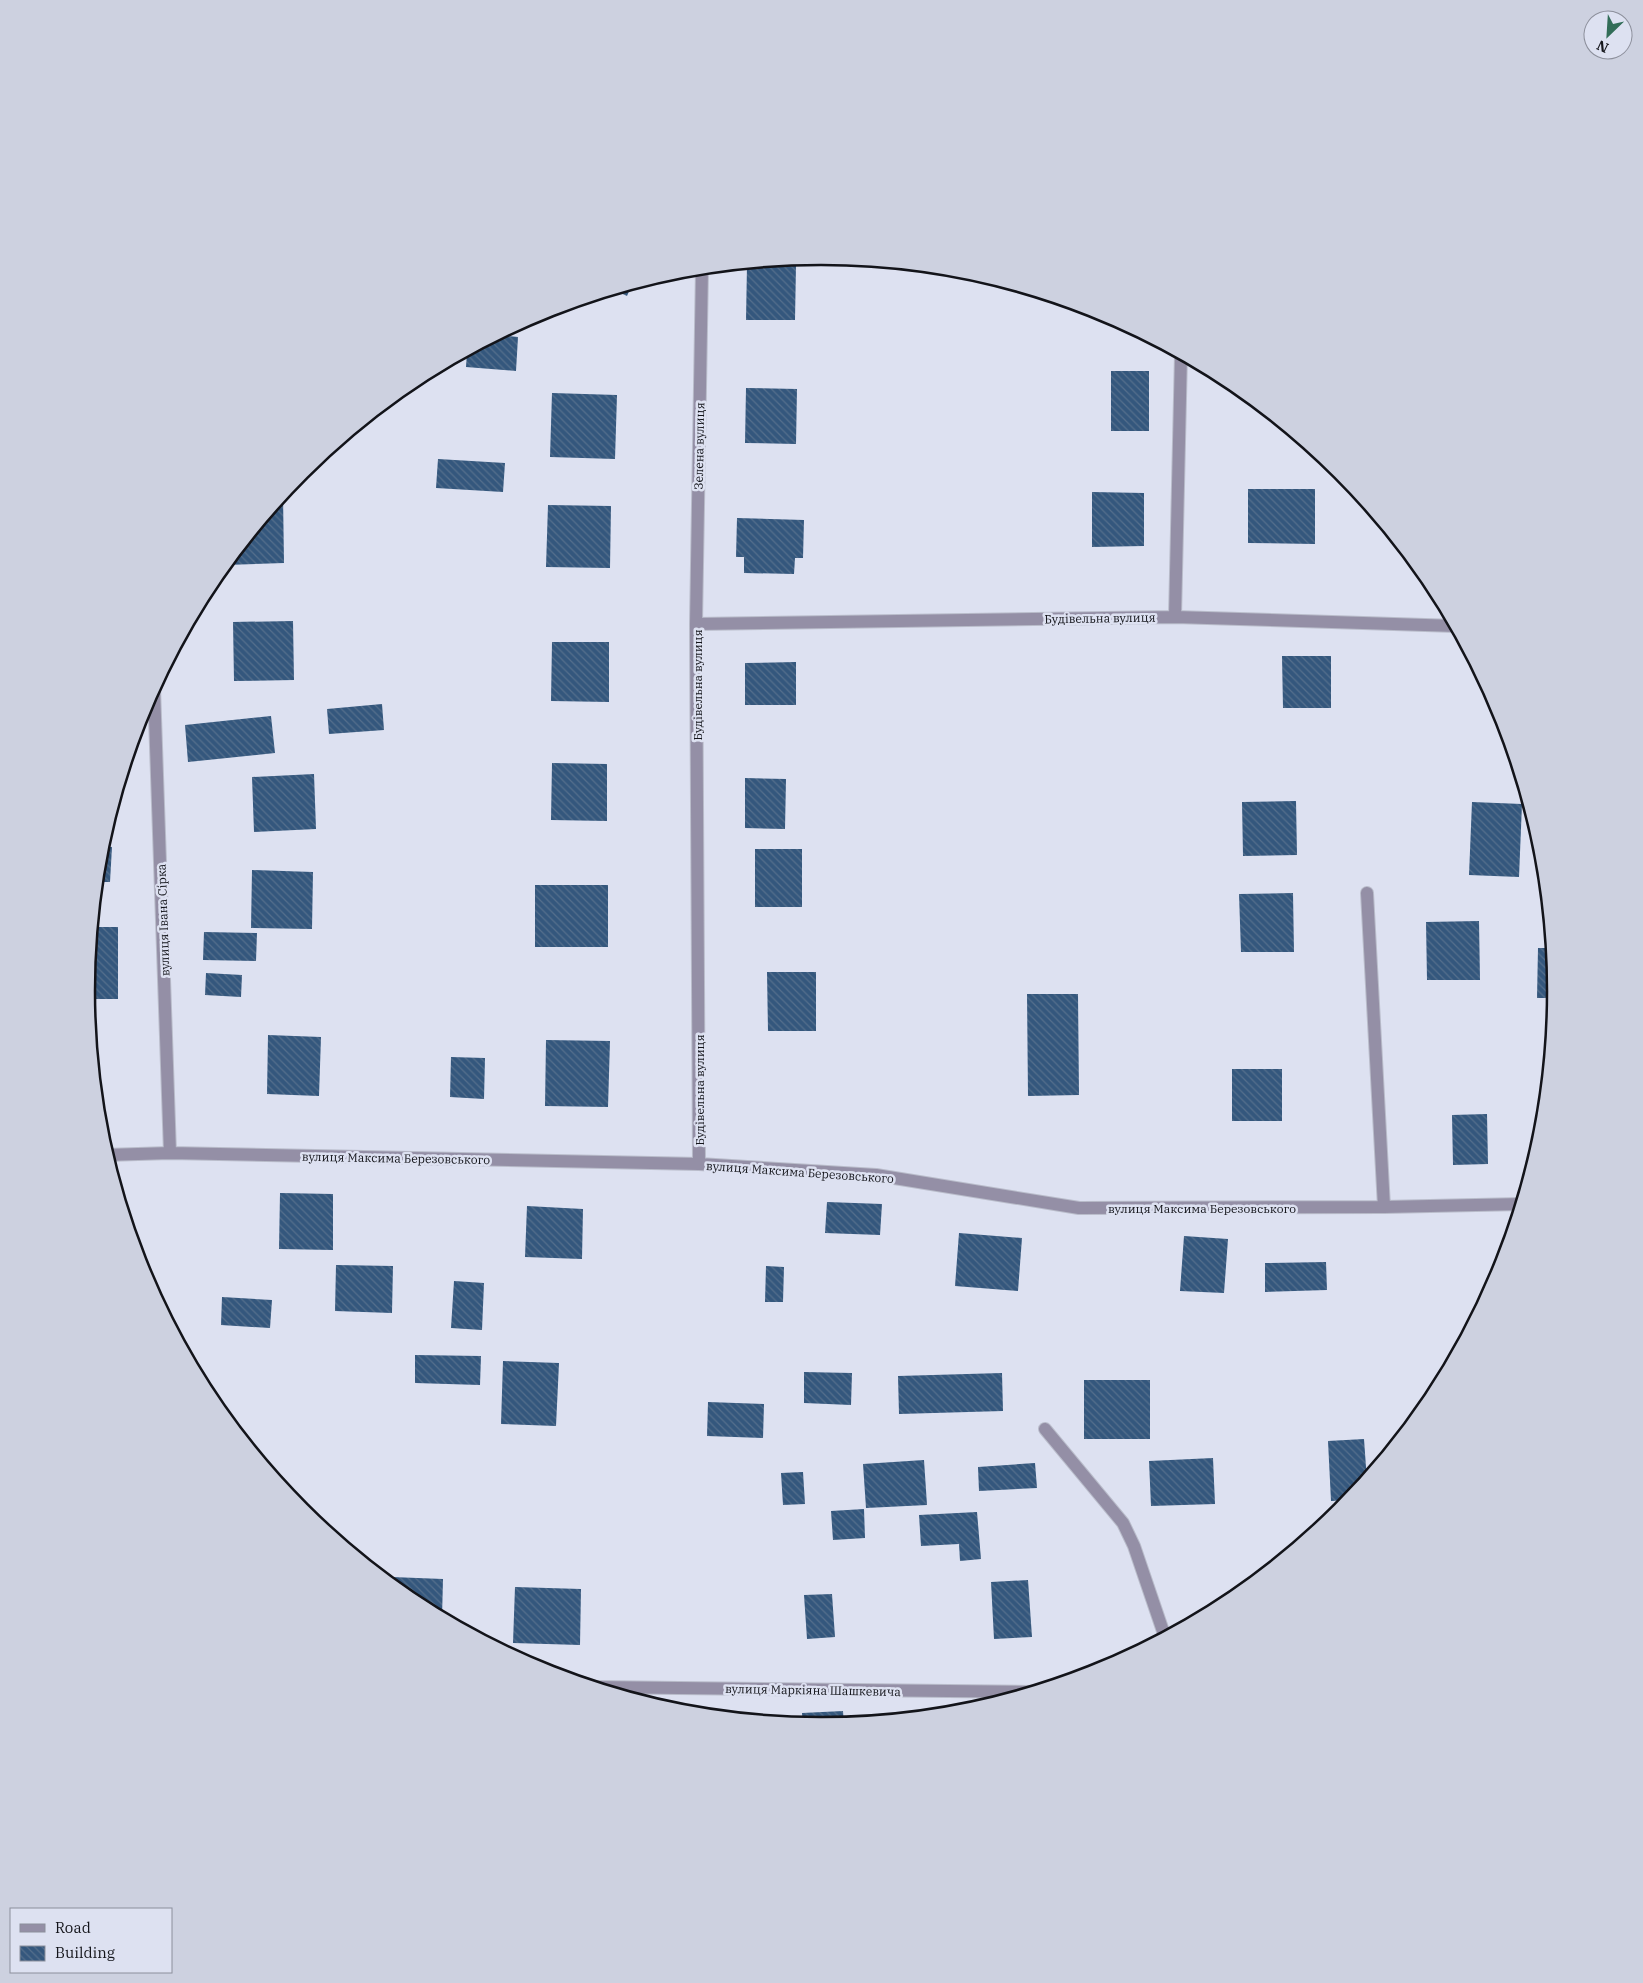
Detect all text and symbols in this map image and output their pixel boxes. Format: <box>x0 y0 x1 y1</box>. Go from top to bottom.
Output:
north arrow <box>1583 10 1633 60</box>
text: N <box>1594 36 1611 57</box>
street label: Зелена вулиця <box>691 402 707 490</box>
street label: Будівельна вулиця <box>1044 610 1156 626</box>
street label: Будівельна вулиця <box>690 629 705 741</box>
street label: вулиця Івана Сірка <box>154 863 172 977</box>
street label: Будівельна вулиця <box>692 1034 707 1146</box>
street label: вулиця Максима Березовського <box>302 1149 490 1167</box>
street label: вулиця Максима Березовського <box>706 1158 895 1186</box>
street label: вулиця Максима Березовського <box>1108 1201 1296 1216</box>
street label: вулиця Маркіяна Шашкевича <box>725 1681 901 1699</box>
legend <box>10 1908 172 1973</box>
text: Road <box>55 1918 91 1937</box>
text: Building <box>55 1943 115 1962</box>

